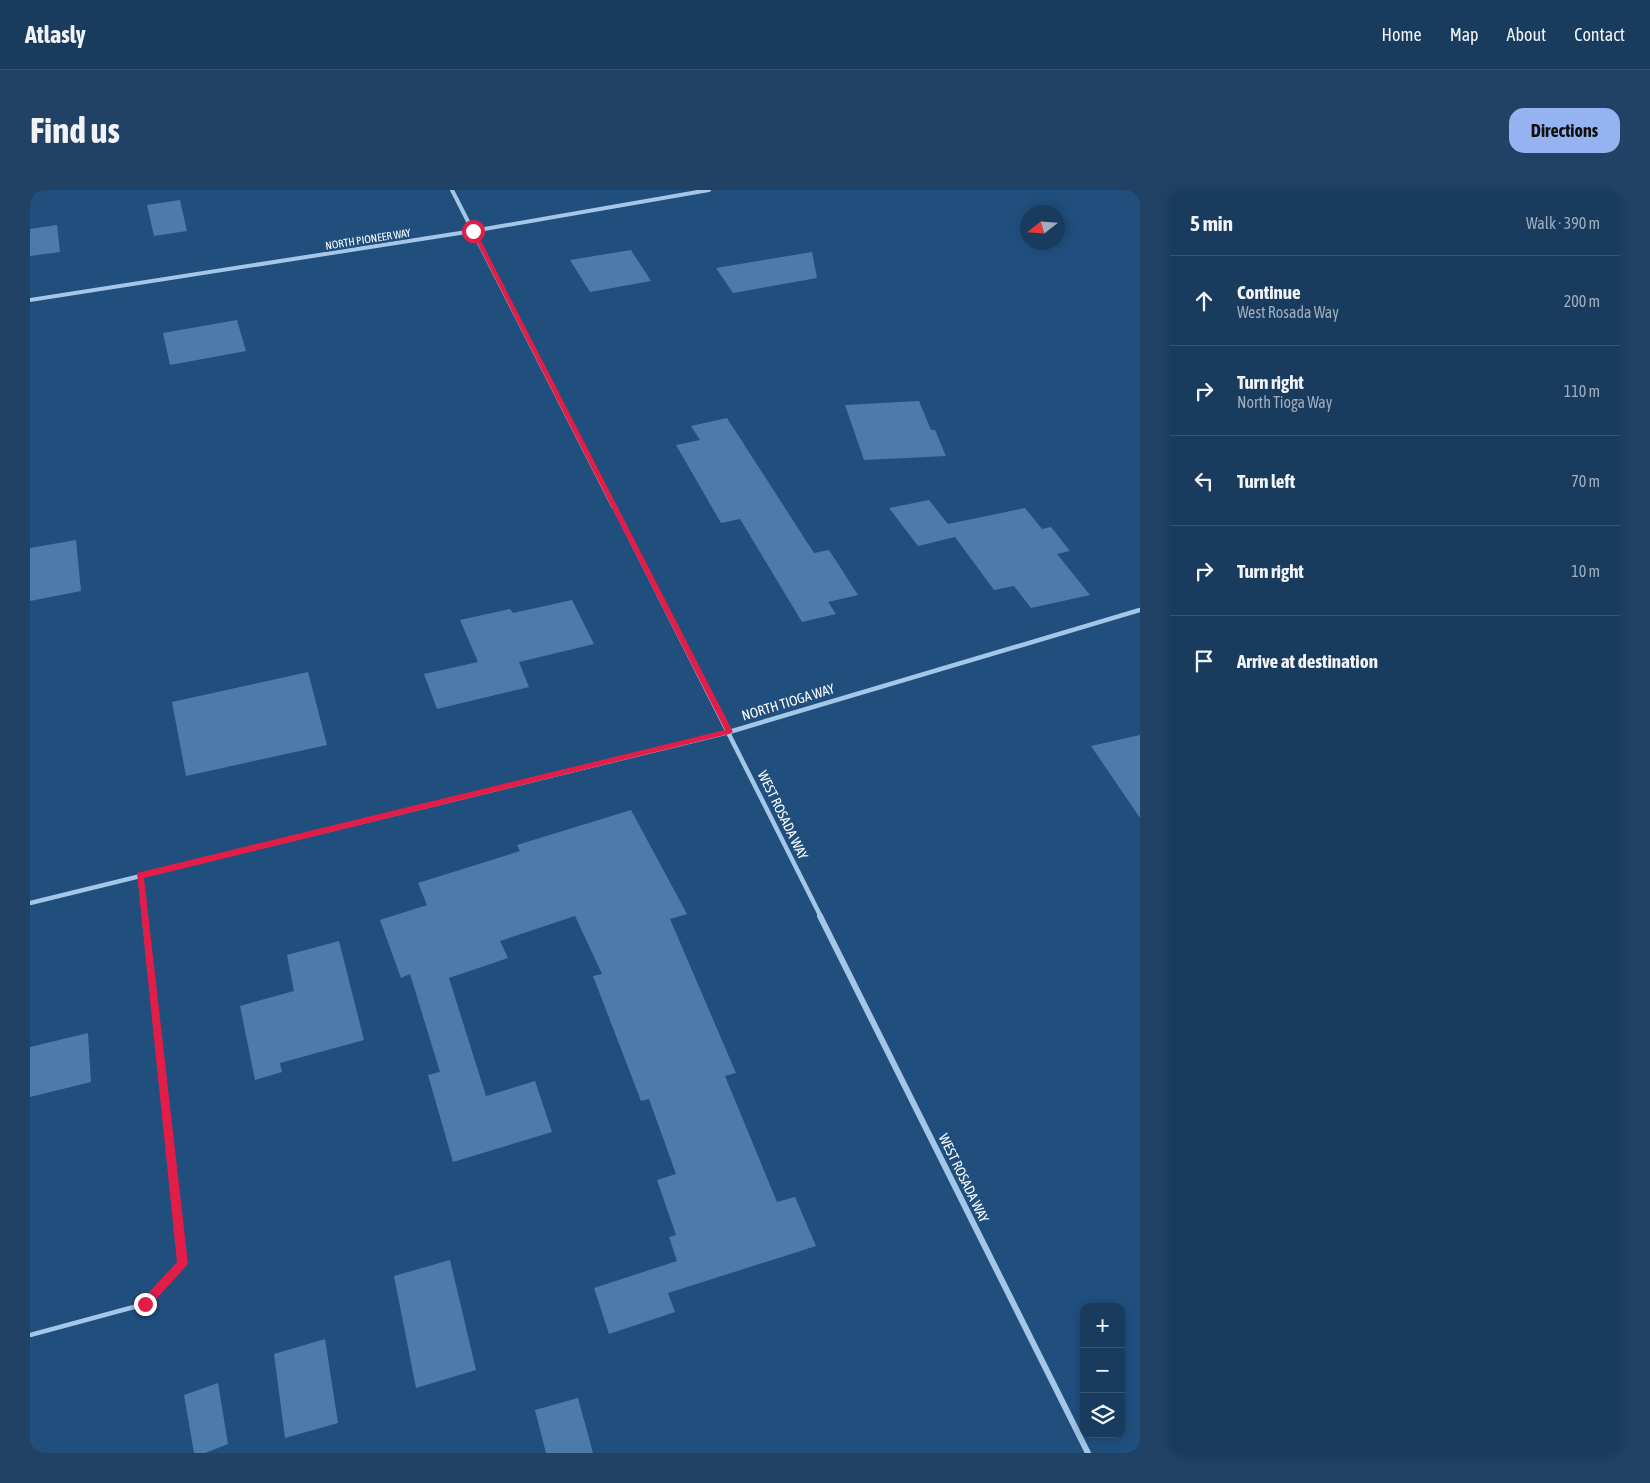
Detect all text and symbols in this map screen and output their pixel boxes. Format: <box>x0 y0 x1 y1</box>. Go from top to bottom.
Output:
text: Atlasly <box>25 21 86 48</box>
text: Home <box>1382 24 1422 45</box>
text: Map <box>1450 24 1479 45</box>
text: About <box>1507 24 1546 45</box>
text: Contact <box>1574 24 1625 45</box>
button: Directions <box>1509 108 1620 153</box>
text: Find us <box>30 110 120 150</box>
north arrow <box>1020 205 1065 250</box>
text: 5 min <box>1190 211 1233 235</box>
text: Walk · 390 m <box>1526 214 1600 232</box>
route start <box>462 220 485 243</box>
street label: NORTH PIONEER WAY <box>325 226 412 252</box>
text: Continue <box>1237 281 1301 303</box>
icon: ahead <box>1190 287 1218 315</box>
text: 200 m <box>1564 292 1600 310</box>
text: West Rosada Way <box>1237 303 1339 321</box>
text: Turn right <box>1237 371 1304 393</box>
icon: right <box>1190 377 1218 405</box>
text: 110 m <box>1564 382 1600 400</box>
text: North Tioga Way <box>1237 393 1332 411</box>
icon: left <box>1190 467 1218 495</box>
text: Turn left <box>1237 470 1295 492</box>
text: 70 m <box>1571 472 1600 490</box>
icon: right <box>1190 557 1218 585</box>
text: Turn right <box>1237 560 1304 582</box>
text: 10 m <box>1571 562 1600 580</box>
icon: arrive <box>1190 647 1218 675</box>
text: Arrive at destination <box>1237 650 1378 672</box>
street label: NORTH TIOGA WAY <box>740 680 837 724</box>
street label: WEST ROSADA WAY <box>755 768 812 863</box>
street label: WEST ROSADA WAY <box>936 1131 993 1226</box>
route end <box>134 1293 157 1316</box>
map controls <box>1080 1303 1125 1438</box>
button: + <box>1080 1303 1125 1348</box>
button: − <box>1080 1348 1125 1393</box>
button: layers <box>1080 1393 1125 1438</box>

